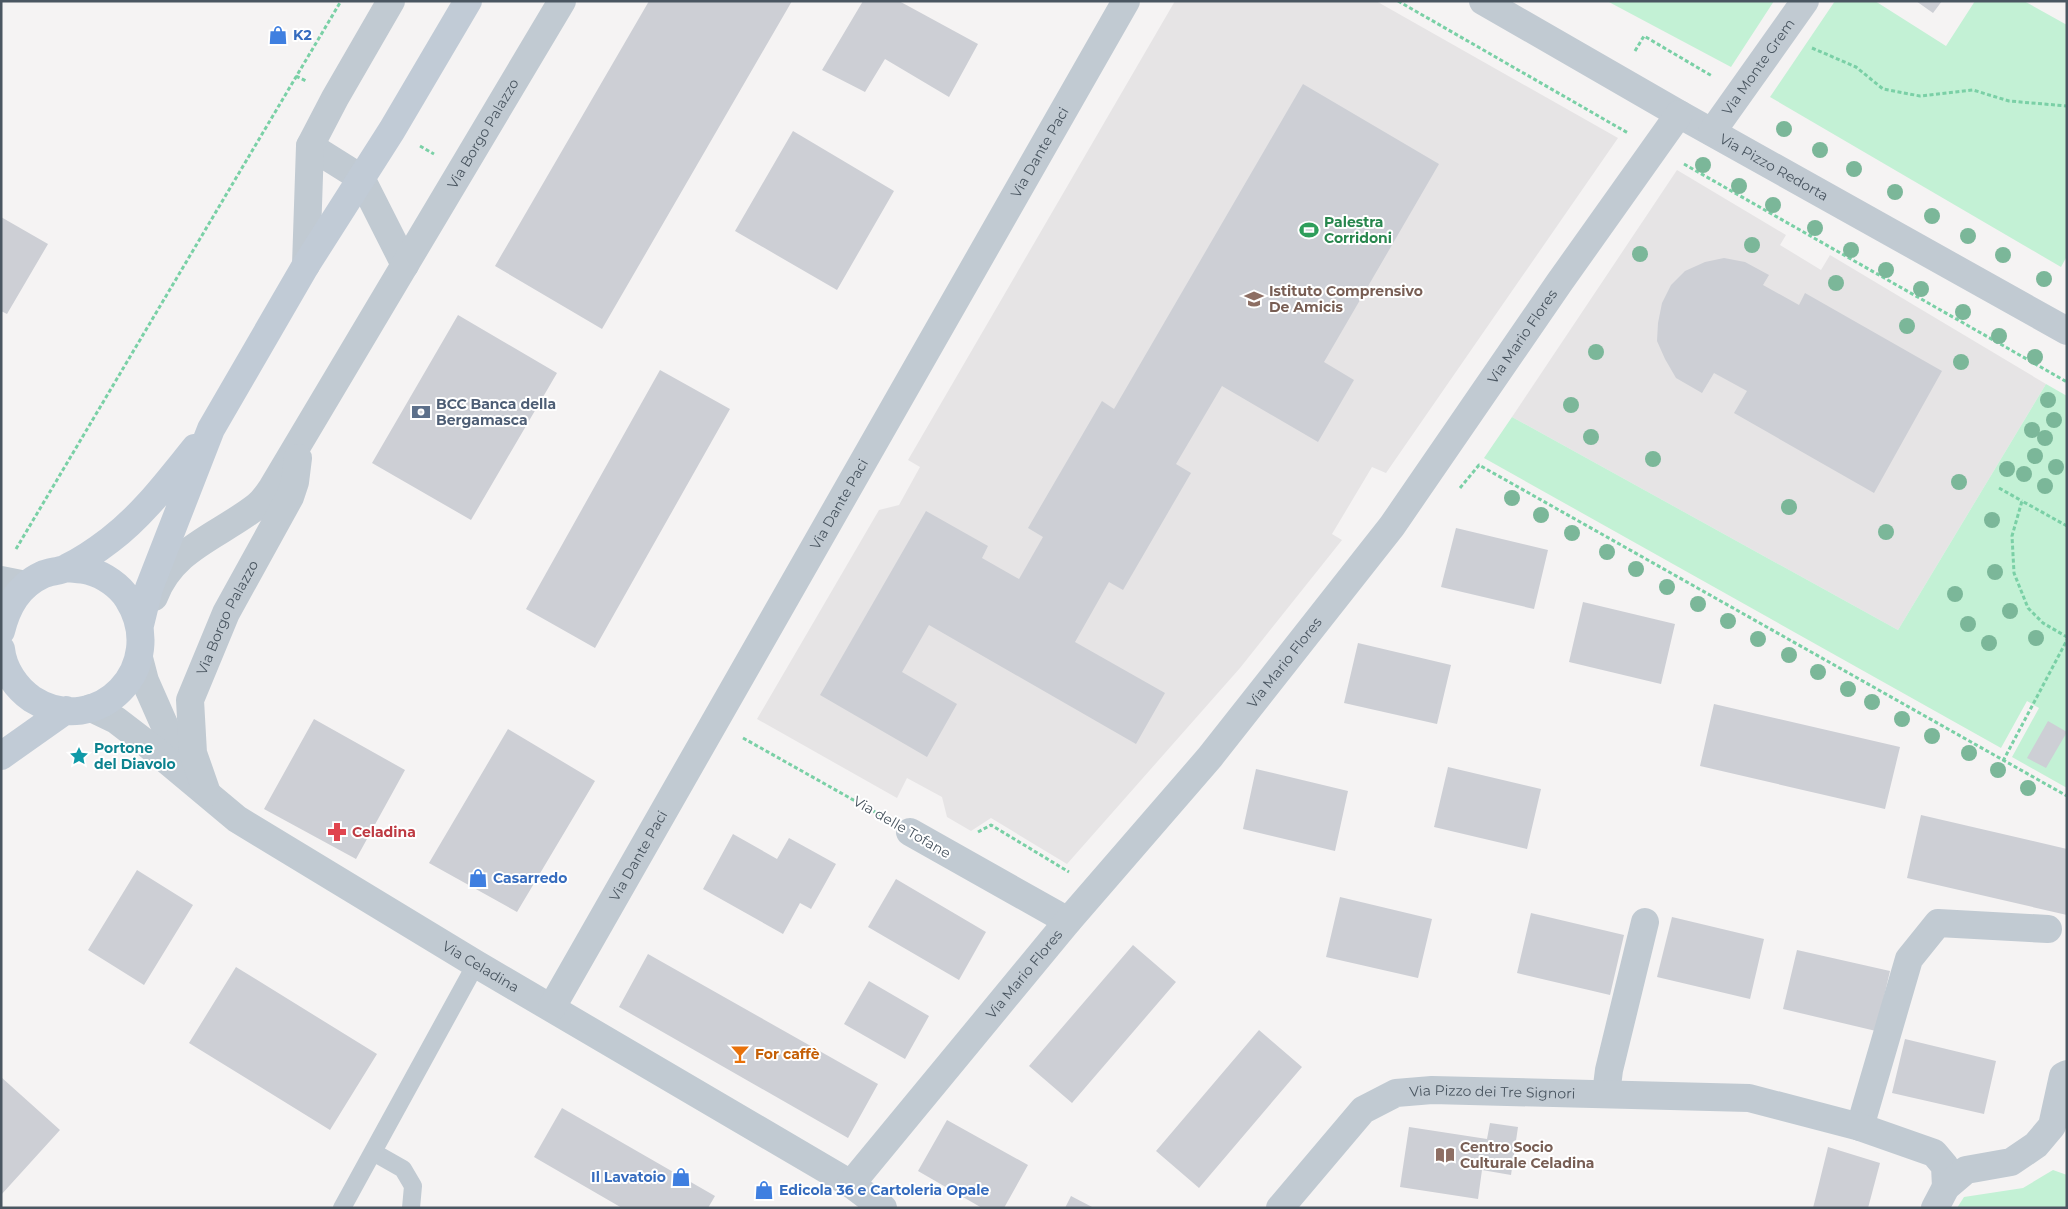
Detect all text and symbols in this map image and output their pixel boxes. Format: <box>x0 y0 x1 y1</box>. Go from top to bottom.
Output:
street label: Via Monte Grem <box>1718 15 1799 118</box>
shop icon: K2 <box>267 24 289 46</box>
place label: K2 <box>293 26 312 44</box>
street label: Via Borgo Palazzo <box>443 75 523 192</box>
street label: Via Dante Paci <box>1007 104 1073 201</box>
street label: Via Pizzo Redorta <box>1716 129 1832 205</box>
place label: Palestra Corridoni <box>1324 213 1392 247</box>
sports icon: Palestra Corridoni <box>1298 219 1320 241</box>
place label: Istituto Comprensivo De Amicis <box>1269 282 1423 316</box>
street label: Via Mario Flores <box>1483 286 1561 387</box>
school or university icon: Istituto Comprensivo De Amicis <box>1243 288 1265 310</box>
place label: BCC Banca della Bergamasca <box>436 395 556 429</box>
bank icon: BCC Banca della Bergamasca <box>410 401 432 423</box>
street label: Via Dante Paci <box>806 455 872 553</box>
street label: Via Borgo Palazzo <box>192 557 262 678</box>
street label: Via Mario Flores <box>1243 613 1326 712</box>
place label: Portone del Diavolo <box>94 739 176 773</box>
place icon: Portone del Diavolo <box>68 745 90 767</box>
street label: Via delle Tofane <box>850 792 954 862</box>
street label: Via Dante Paci <box>605 807 671 905</box>
pharmacy icon: Celadina <box>326 821 348 843</box>
place label: Celadina <box>352 823 416 841</box>
shop icon: Casarredo <box>467 867 489 889</box>
place label: Casarredo <box>493 869 567 887</box>
street label: Via Mario Flores <box>982 926 1066 1023</box>
street label: Via Celadina <box>439 937 522 996</box>
bar icon: For caffè <box>729 1043 751 1065</box>
place label: For caffè <box>755 1045 820 1063</box>
street label: Via Pizzo dei Tre Signori <box>1409 1081 1576 1103</box>
place label: Centro Socio Culturale Celadina <box>1460 1138 1594 1172</box>
library icon: Centro Socio Culturale Celadina <box>1434 1144 1456 1166</box>
shop icon: Il Lavatoio <box>670 1166 692 1188</box>
place label: Il Lavatoio <box>591 1168 666 1186</box>
shop icon: Edicola 36 e Cartoleria Opale <box>753 1179 775 1201</box>
place label: Edicola 36 e Cartoleria Opale <box>779 1181 989 1199</box>

